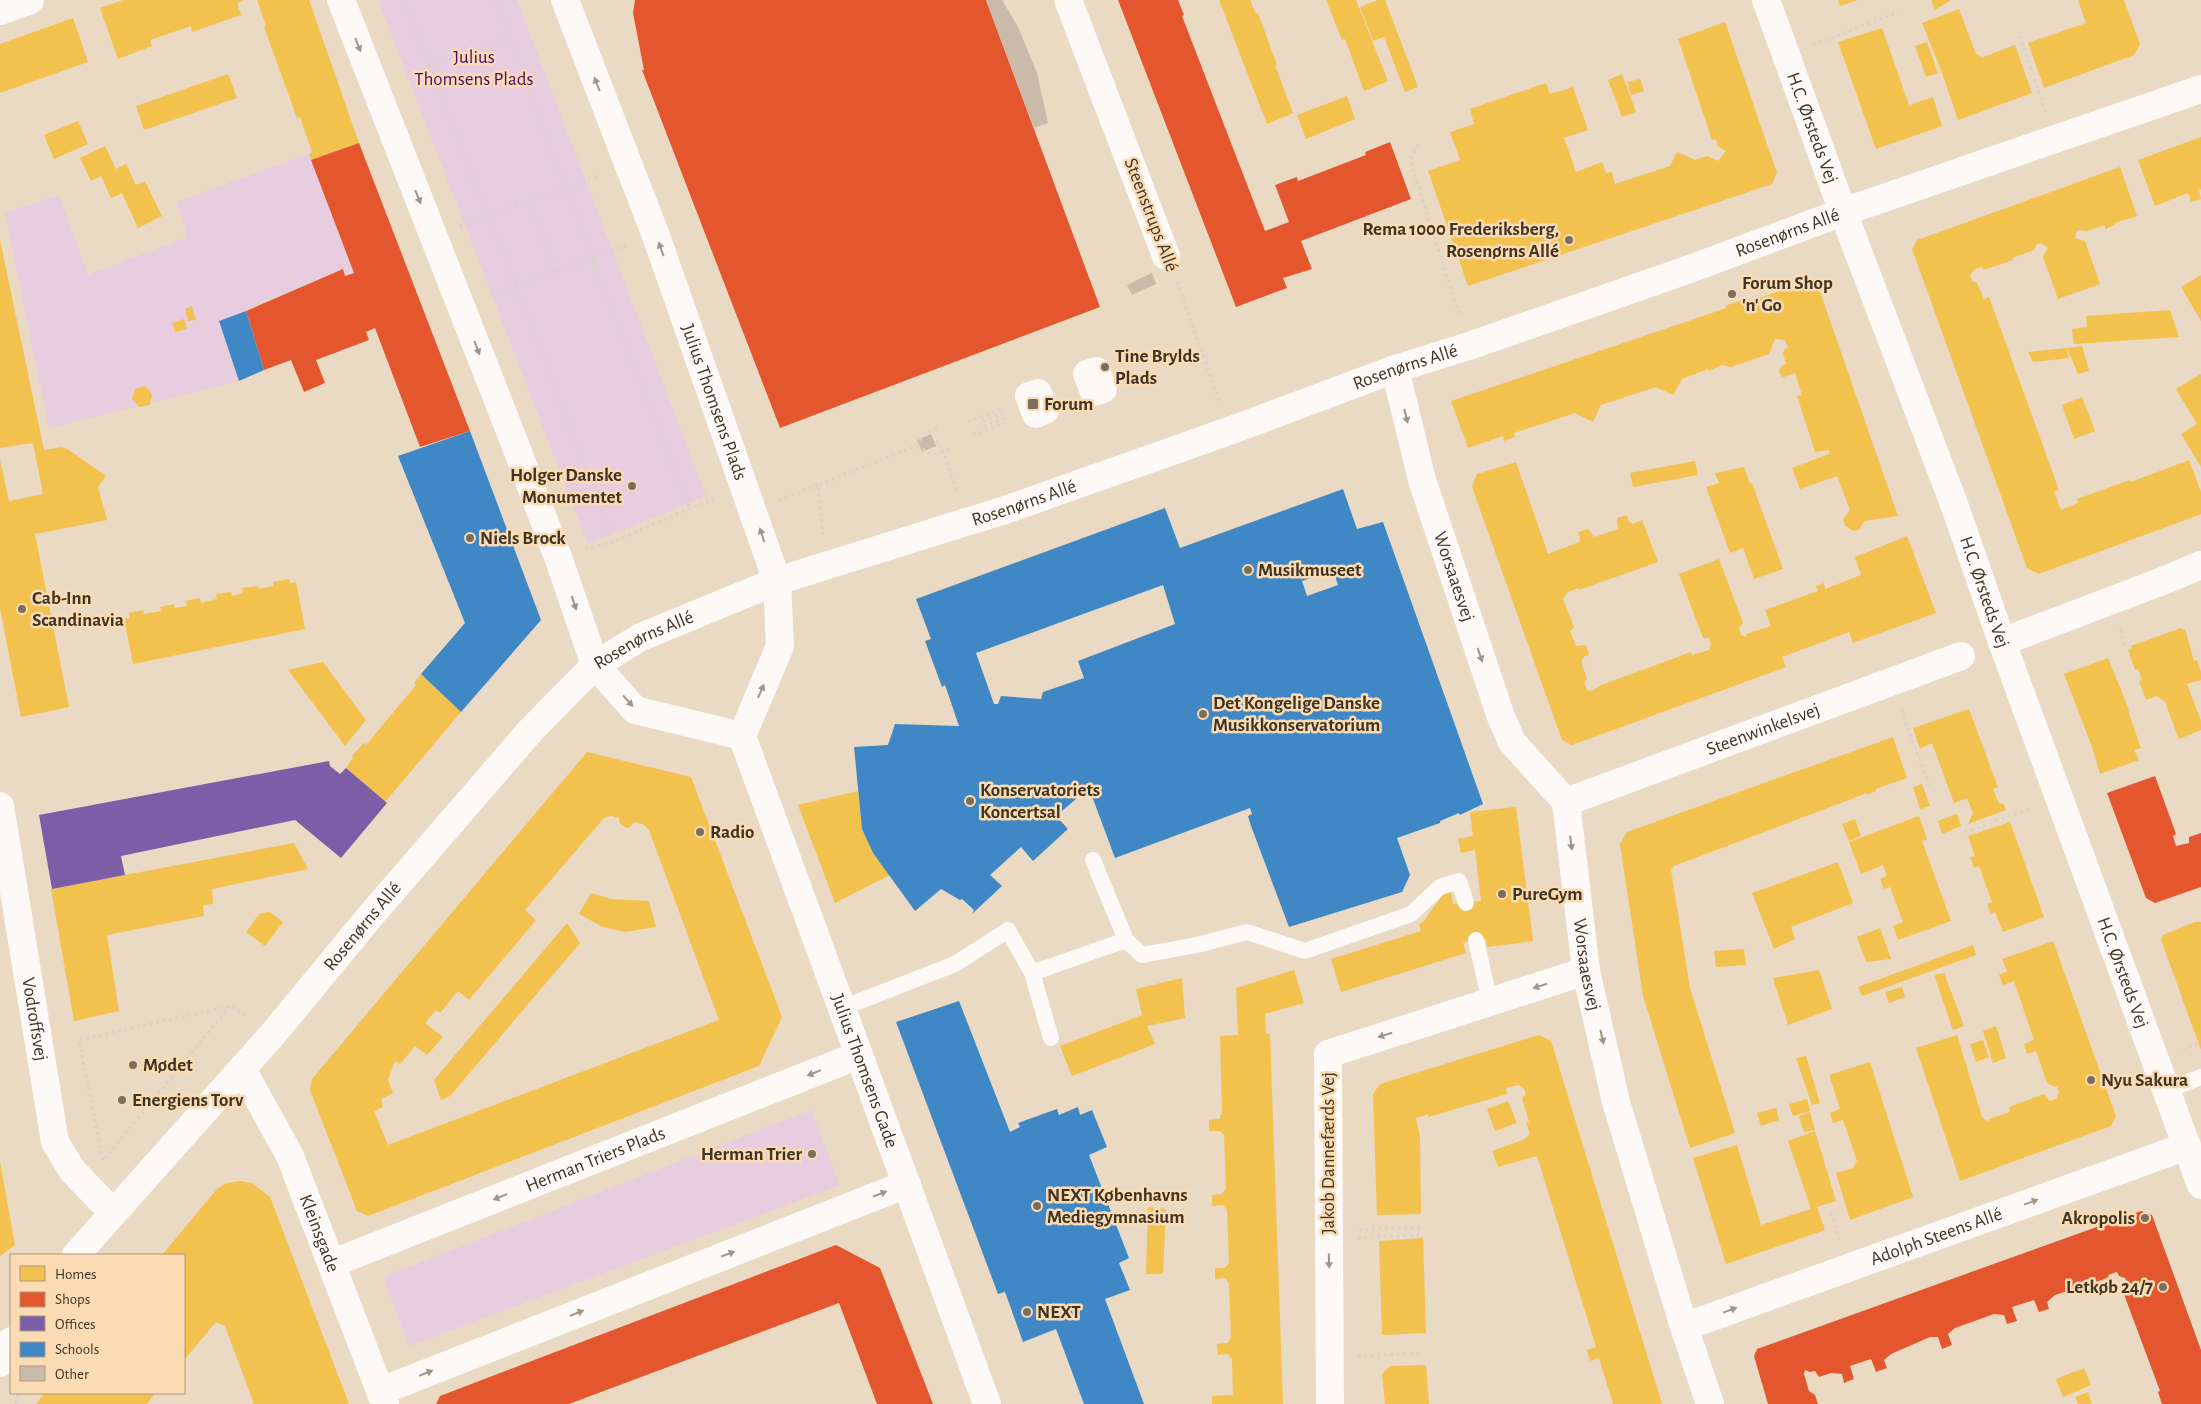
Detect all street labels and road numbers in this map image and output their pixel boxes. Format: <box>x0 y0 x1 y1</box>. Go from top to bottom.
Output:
street label: H.C. Ørsteds Vej <box>1784 70 1841 186</box>
street label: Steenstrups Allé <box>1121 156 1181 274</box>
street label: Rosenørns Allé <box>1733 205 1842 261</box>
street label: Julius Thomsens Plads <box>678 322 750 483</box>
street label: Rosenørns Allé <box>1350 341 1460 393</box>
street label: Rosenørns Allé <box>969 476 1079 529</box>
street label: Worsaaesvej <box>1430 529 1478 624</box>
street label: H.C. Ørsteds Vej <box>1956 534 2013 650</box>
street label: Rosenørns Allé <box>590 607 696 673</box>
street label: Steenwinkelsvej <box>1704 700 1822 759</box>
street label: Rosenørns Allé <box>320 878 405 974</box>
street label: H.C. Ørsteds Vej <box>2094 914 2152 1031</box>
street label: Worsaaesvej <box>1570 917 1604 1013</box>
street label: Vodroffsvej <box>19 976 51 1062</box>
street label: Julius Thomsens Gade <box>828 991 902 1150</box>
street label: Jakob Dannefærds Vej <box>1319 1072 1338 1234</box>
street label: Herman Triers Plads <box>523 1123 668 1195</box>
street label: Kleinsgade <box>296 1192 343 1275</box>
street label: Adolph Steens Allé <box>1868 1204 2005 1269</box>

